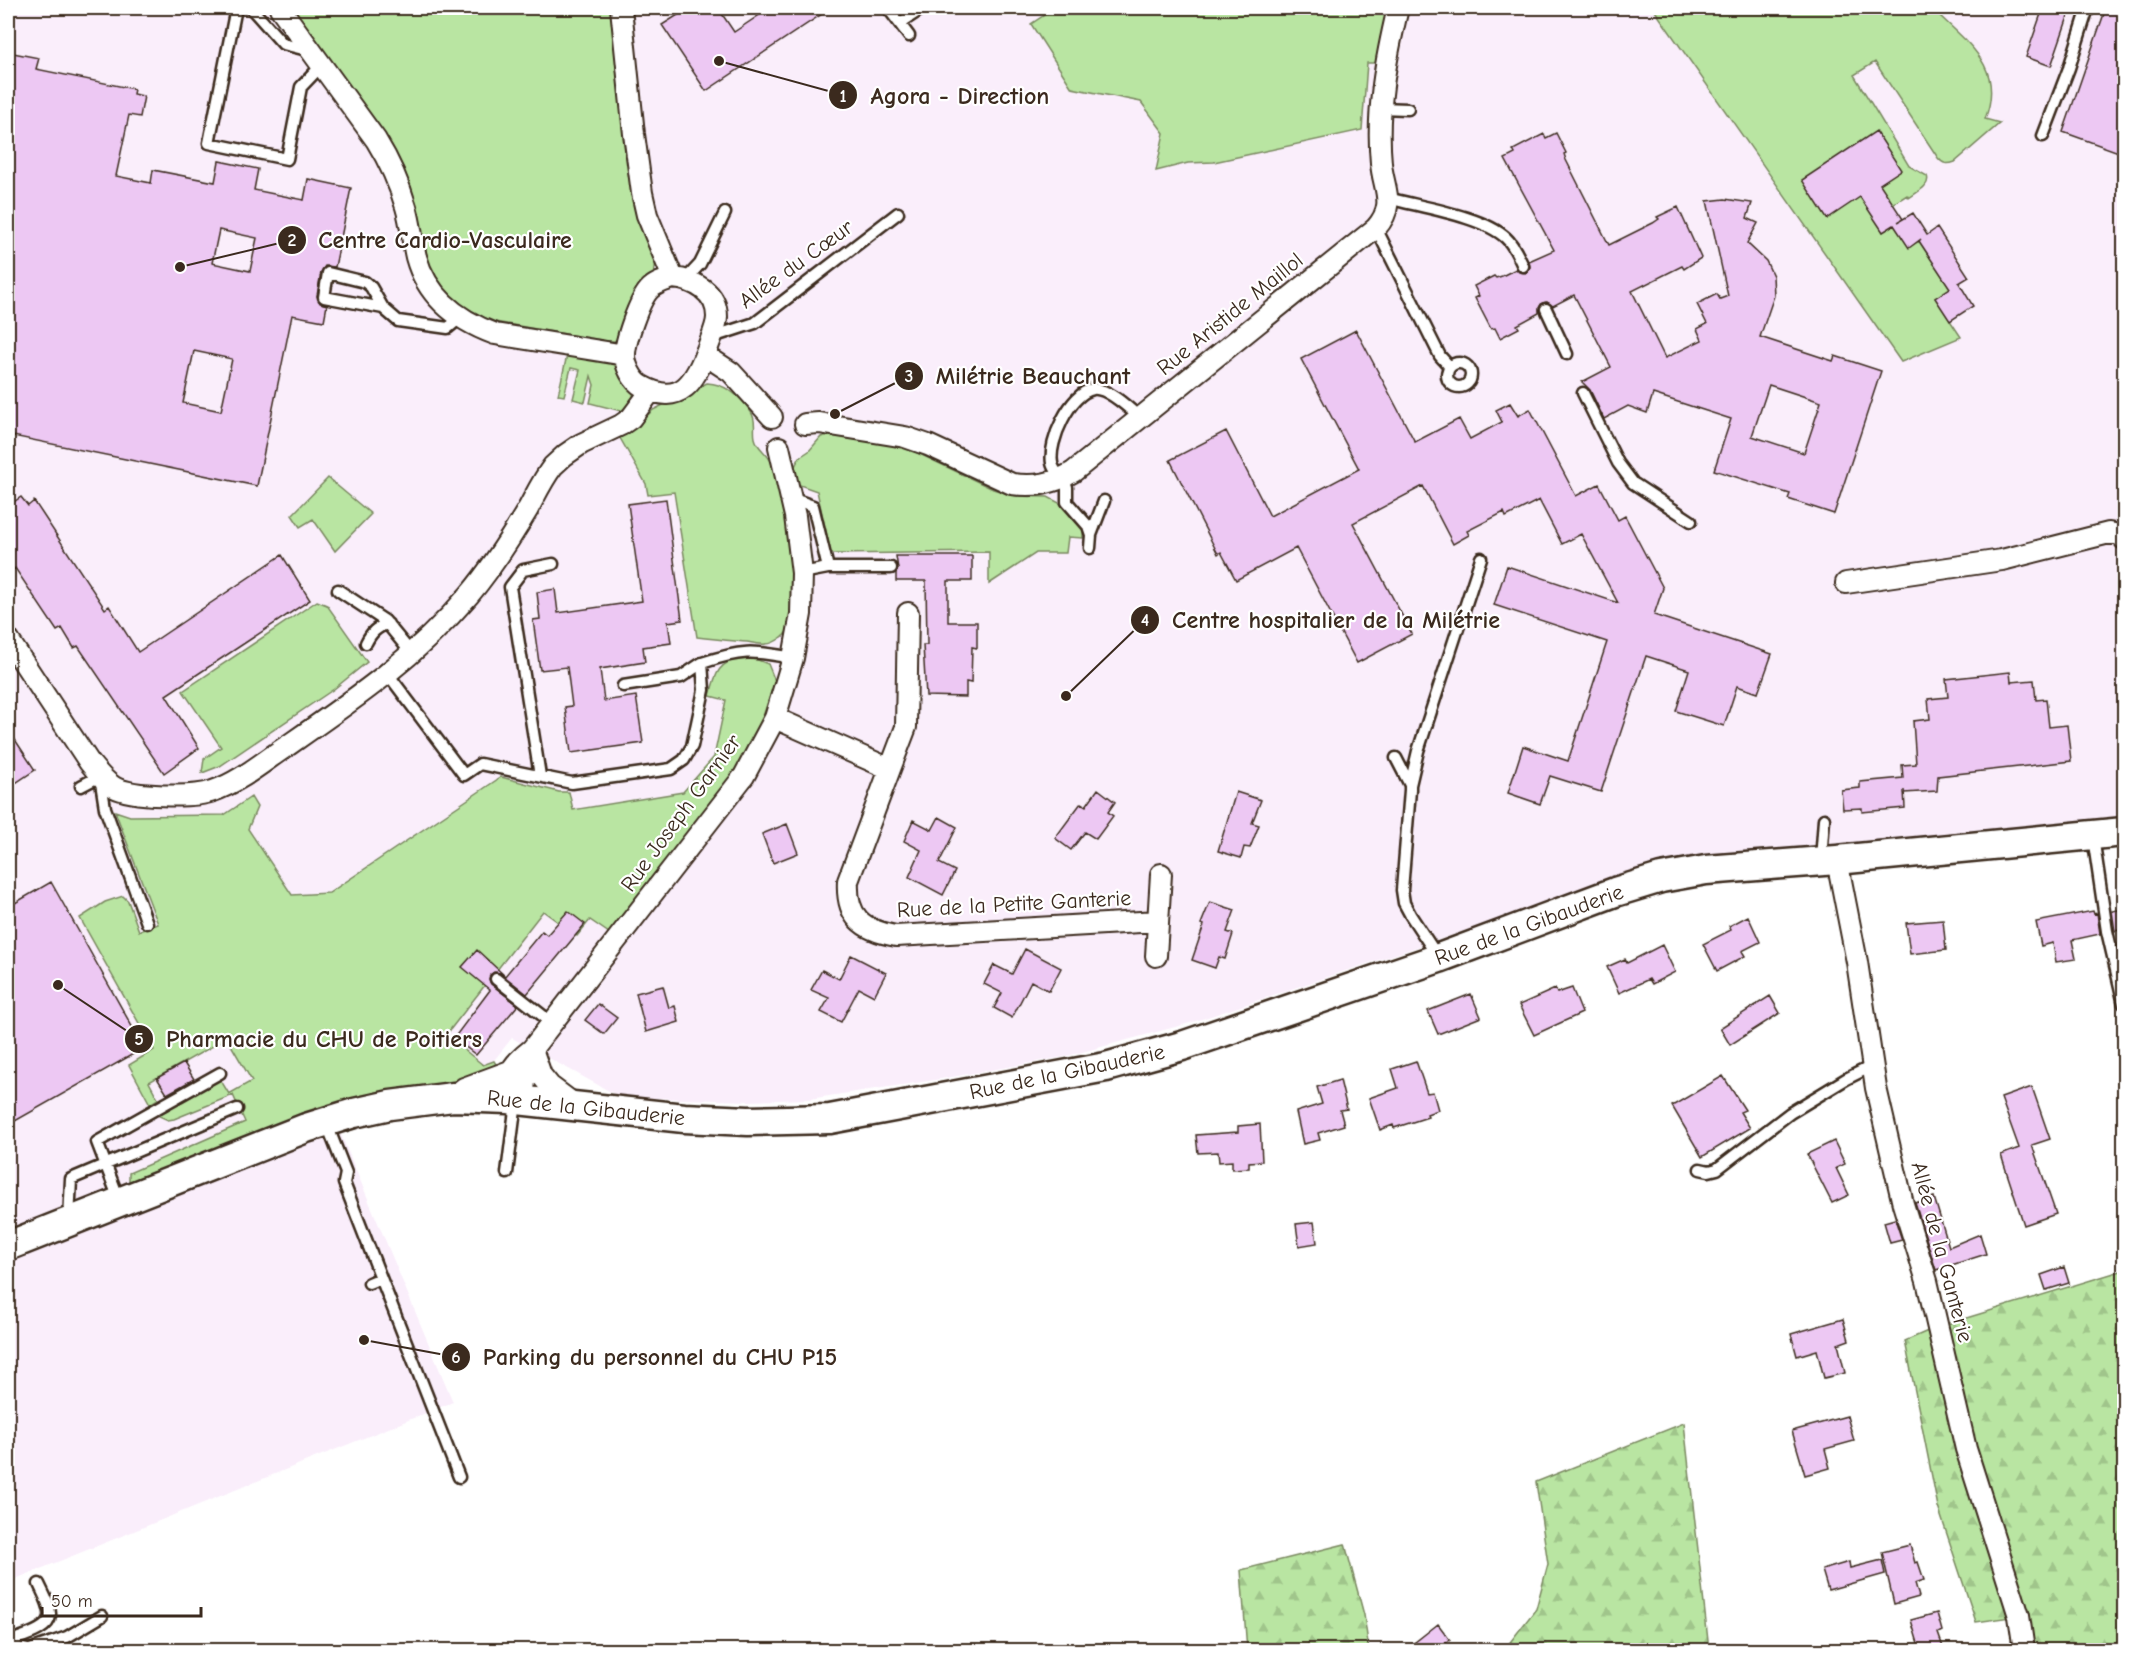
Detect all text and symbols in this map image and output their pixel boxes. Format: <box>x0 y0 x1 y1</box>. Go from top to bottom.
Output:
callout: Agora - Direction <box>828 74 1061 116</box>
text: Agora - Direction <box>871 82 1049 110</box>
text: 1 <box>839 86 847 107</box>
street label: Allée du Cœur <box>734 214 858 314</box>
callout: Centre Cardio-Vasculaire <box>277 219 584 261</box>
text: Centre Cardio-Vasculaire <box>318 226 572 254</box>
text: 2 <box>288 230 297 251</box>
street label: Rue Aristide Maillol <box>1152 247 1308 381</box>
callout: Milétrie Beauchant <box>894 355 1142 397</box>
text: Milétrie Beauchant <box>936 362 1131 390</box>
text: 3 <box>905 366 913 387</box>
callout: Centre hospitalier de la Milétrie <box>1130 599 1512 641</box>
text: Centre hospitalier de la Milétrie <box>1172 606 1500 634</box>
text: 4 <box>1141 610 1149 631</box>
street label: Rue Joseph Garnier <box>615 729 747 897</box>
street label: Rue de la Gibauderie <box>1431 879 1627 971</box>
street label: Rue de la Petite Ganterie <box>896 885 1132 923</box>
callout: Pharmacie du CHU de Poitiers <box>124 1018 494 1060</box>
text: Pharmacie du CHU de Poitiers <box>166 1025 482 1053</box>
text: 5 <box>134 1029 144 1050</box>
street label: Rue de la Gibauderie <box>967 1039 1167 1105</box>
street label: Rue de la Gibauderie <box>486 1085 686 1131</box>
street label: Allée de la Ganterie <box>1905 1159 1979 1345</box>
callout: Parking du personnel du CHU P15 <box>441 1336 849 1378</box>
text: Parking du personnel du CHU P15 <box>483 1343 837 1371</box>
text: 6 <box>451 1347 461 1368</box>
scale bar <box>42 1580 201 1618</box>
text: 50 m <box>51 1591 93 1612</box>

